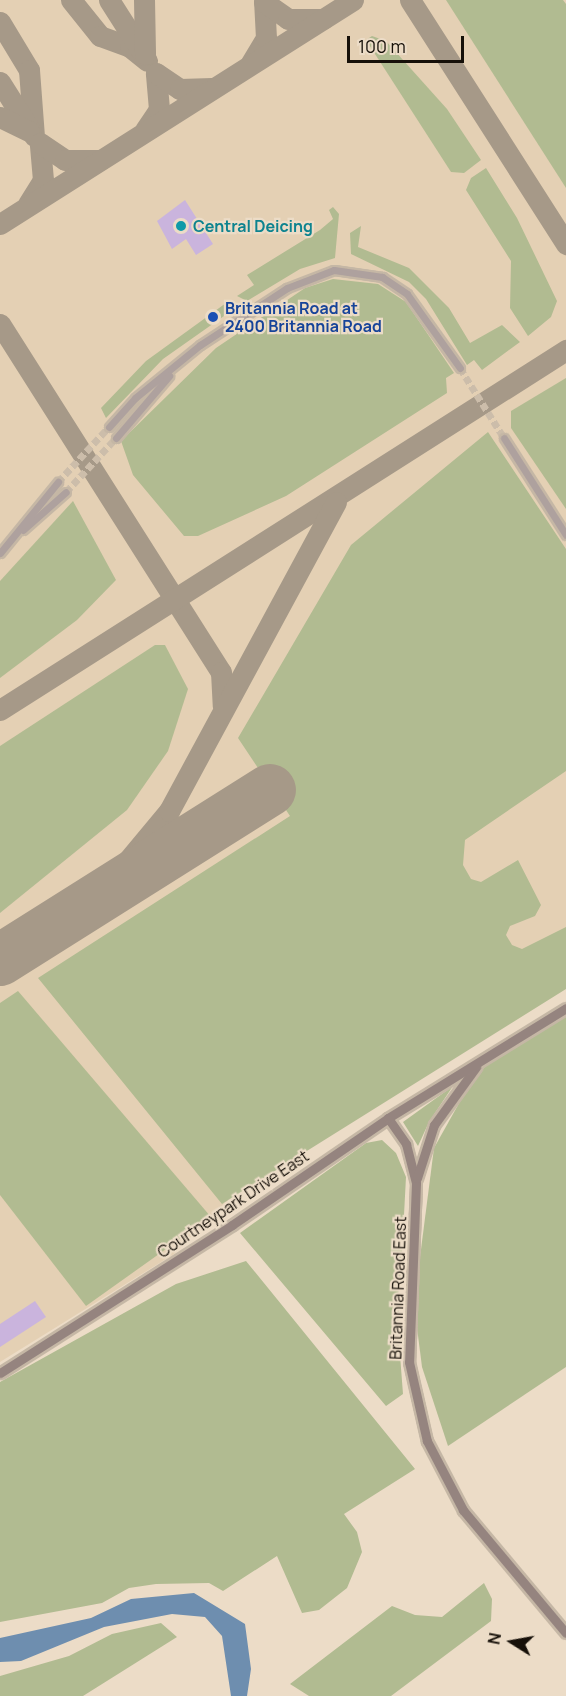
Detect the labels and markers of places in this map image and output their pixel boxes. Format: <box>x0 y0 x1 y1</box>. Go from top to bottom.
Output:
place label: Central Deicing <box>193 216 313 236</box>
marker: Central Deicing <box>174 219 188 233</box>
place label: Britannia Road at 2400 Britannia Road <box>225 298 382 336</box>
marker: Britannia Road at 2400 Britannia Road <box>206 310 220 324</box>

